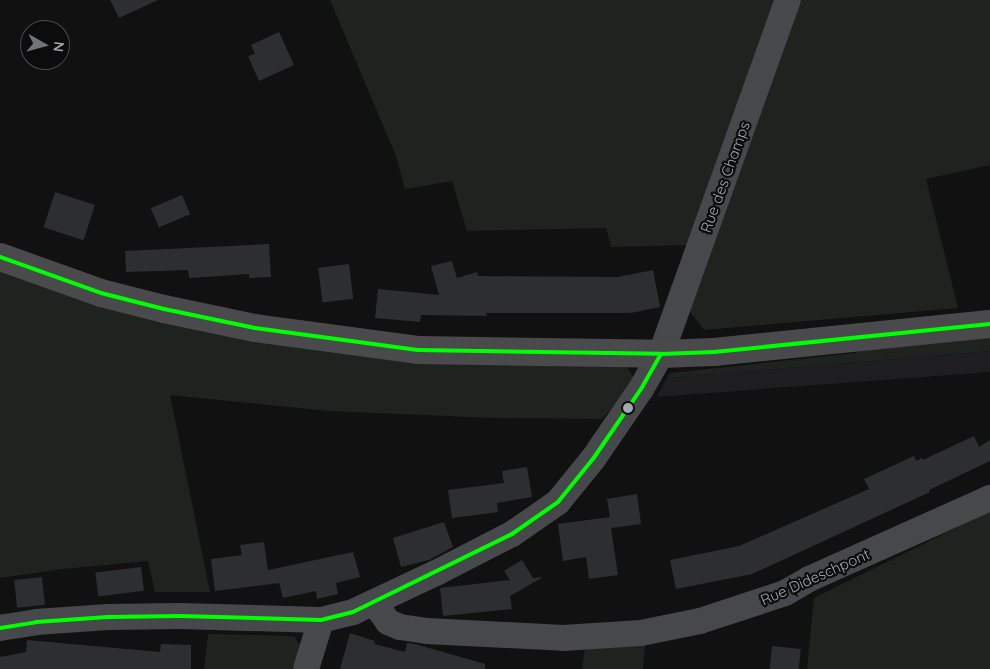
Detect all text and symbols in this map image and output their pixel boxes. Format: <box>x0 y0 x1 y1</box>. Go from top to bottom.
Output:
north arrow <box>20 20 70 70</box>
text: N <box>49 40 68 53</box>
street label: Rue des Champs <box>697 119 753 235</box>
unlabelled marker <box>623 403 633 413</box>
street label: Rue Dideschpont <box>758 545 872 609</box>

